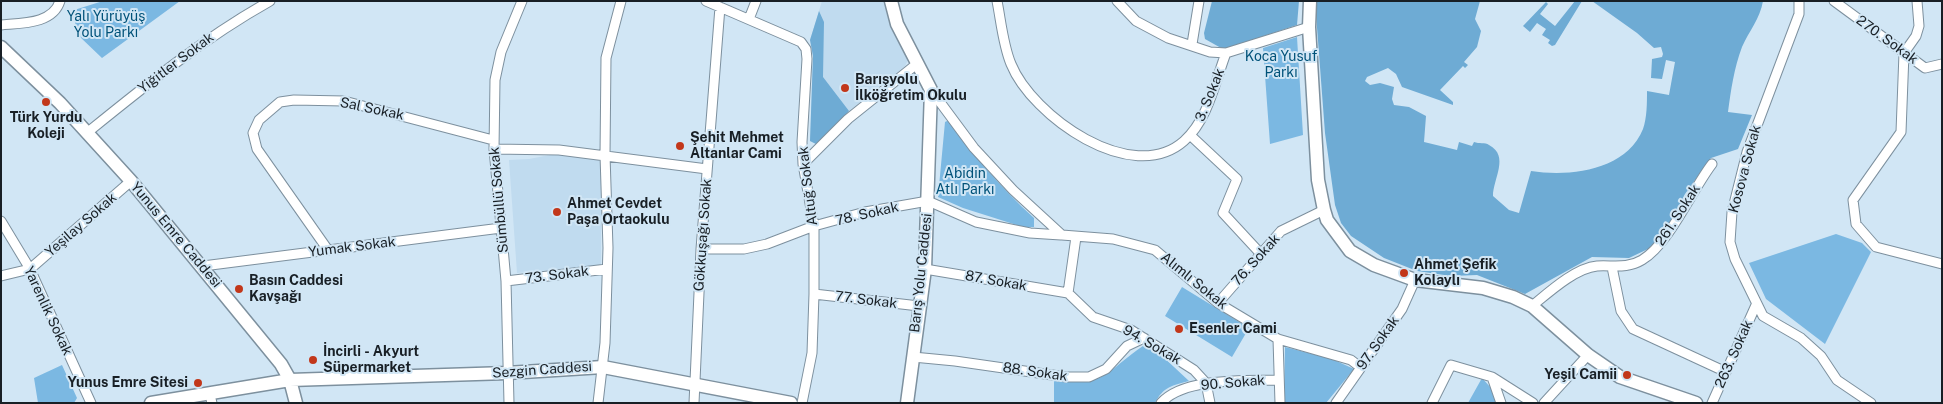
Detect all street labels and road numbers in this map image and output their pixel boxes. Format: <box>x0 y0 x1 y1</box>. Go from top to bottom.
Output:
street label: 270. Sokak <box>1853 12 1921 68</box>
street label: Yiğitler Sokak <box>135 29 217 97</box>
street label: 3. Sokak <box>1192 66 1228 124</box>
street label: Sal Sokak <box>338 94 406 124</box>
street label: Kosova Sokak <box>1725 123 1765 215</box>
street label: Altuğ Sokak <box>795 145 821 227</box>
street label: Sümbüllü Sokak <box>486 146 512 254</box>
street label: Gökkuşağı Sokak <box>691 178 715 292</box>
street label: Yunus Emre Caddesi <box>127 179 225 291</box>
street label: 261. Sokak <box>1652 181 1704 249</box>
street label: Yeşilay Sokak <box>42 189 120 261</box>
street label: 78. Sokak <box>834 199 900 229</box>
street label: Barış Yolu Caddesi <box>906 212 936 334</box>
street label: 76. Sokak <box>1228 231 1284 289</box>
street label: Yumak Sokak <box>307 233 397 261</box>
street label: Alımlı Sokak <box>1157 249 1231 313</box>
street label: 73. Sokak <box>524 263 590 287</box>
street label: Yarenlik Sokak <box>20 264 76 358</box>
street label: 87. Sokak <box>964 267 1028 295</box>
street label: 77. Sokak <box>834 288 898 312</box>
street label: 97. Sokak <box>1353 313 1403 373</box>
street label: 263. Sokak <box>1711 317 1757 391</box>
street label: 94. Sokak <box>1120 322 1184 368</box>
street label: Sezgin Caddesi <box>492 358 592 382</box>
street label: 88. Sokak <box>1002 359 1068 385</box>
street label: 90. Sokak <box>1200 372 1266 394</box>

